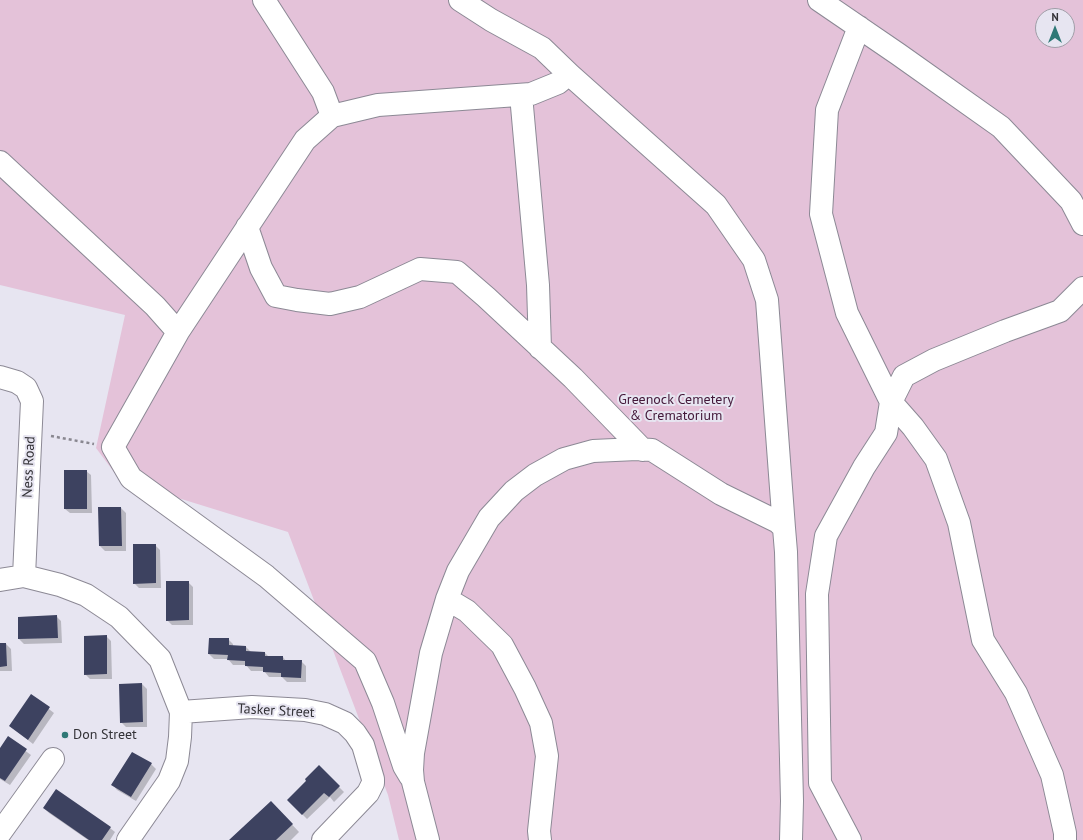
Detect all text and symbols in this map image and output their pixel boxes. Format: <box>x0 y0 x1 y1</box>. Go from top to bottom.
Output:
north arrow <box>1035 8 1075 48</box>
text: N <box>1051 10 1059 24</box>
park label: Greenock Cemetery & Crematorium <box>618 392 734 424</box>
street label: Ness Road <box>19 436 39 498</box>
street label: Tasker Street <box>237 701 315 721</box>
place label: Don Street <box>73 727 137 743</box>
marker: Don Street <box>60 730 70 740</box>

